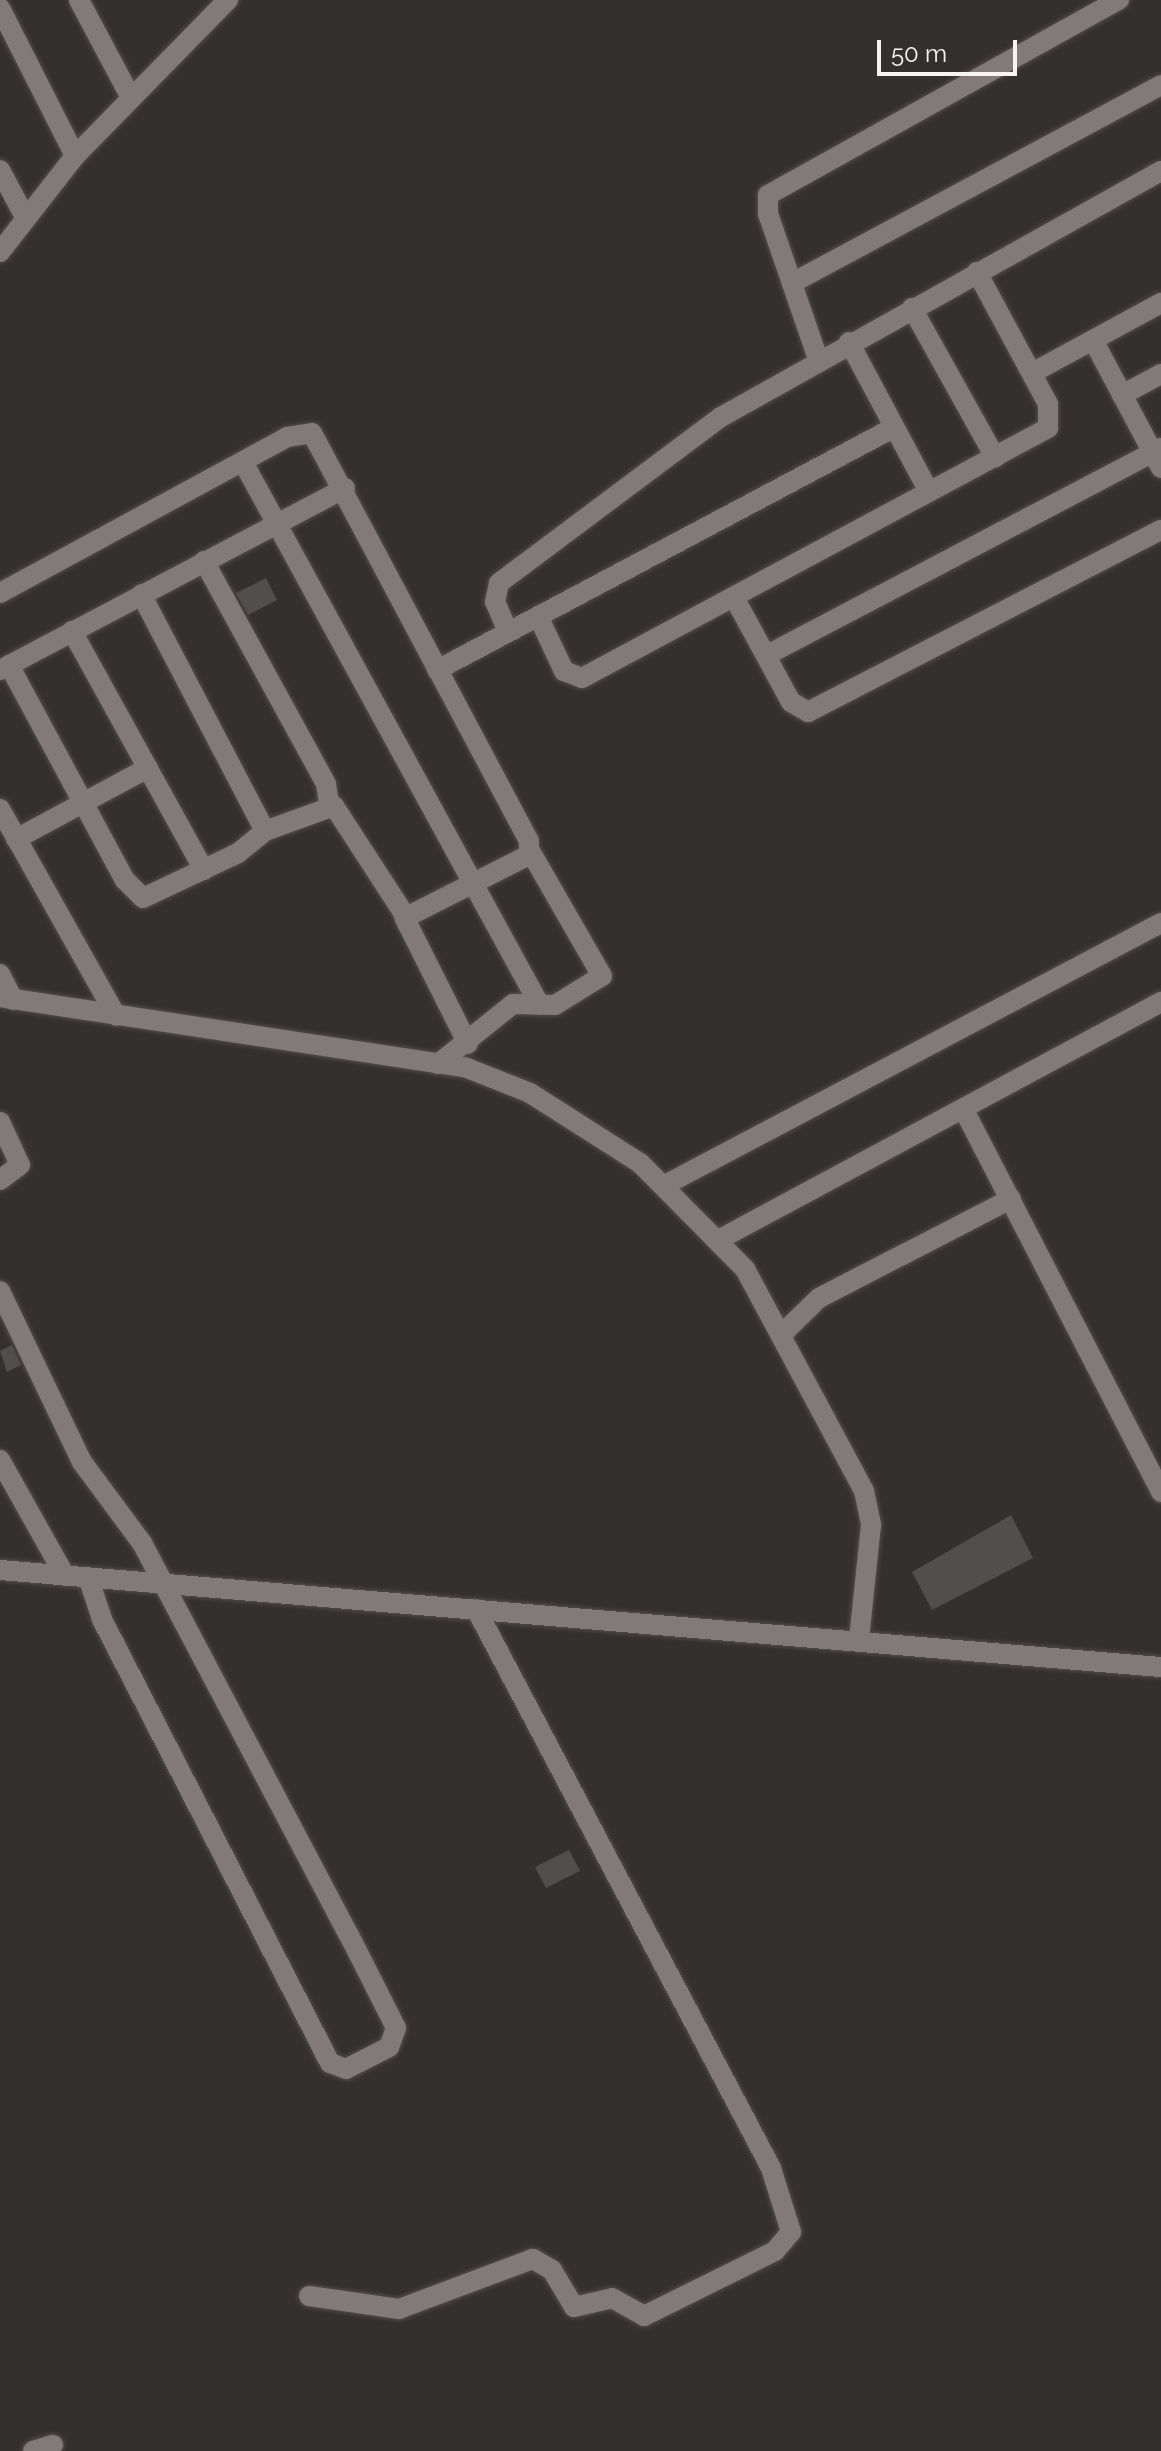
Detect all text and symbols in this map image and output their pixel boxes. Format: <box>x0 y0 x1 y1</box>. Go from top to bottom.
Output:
scale bar <box>881 24 1021 74</box>
text: 50 m <box>891 39 947 68</box>

